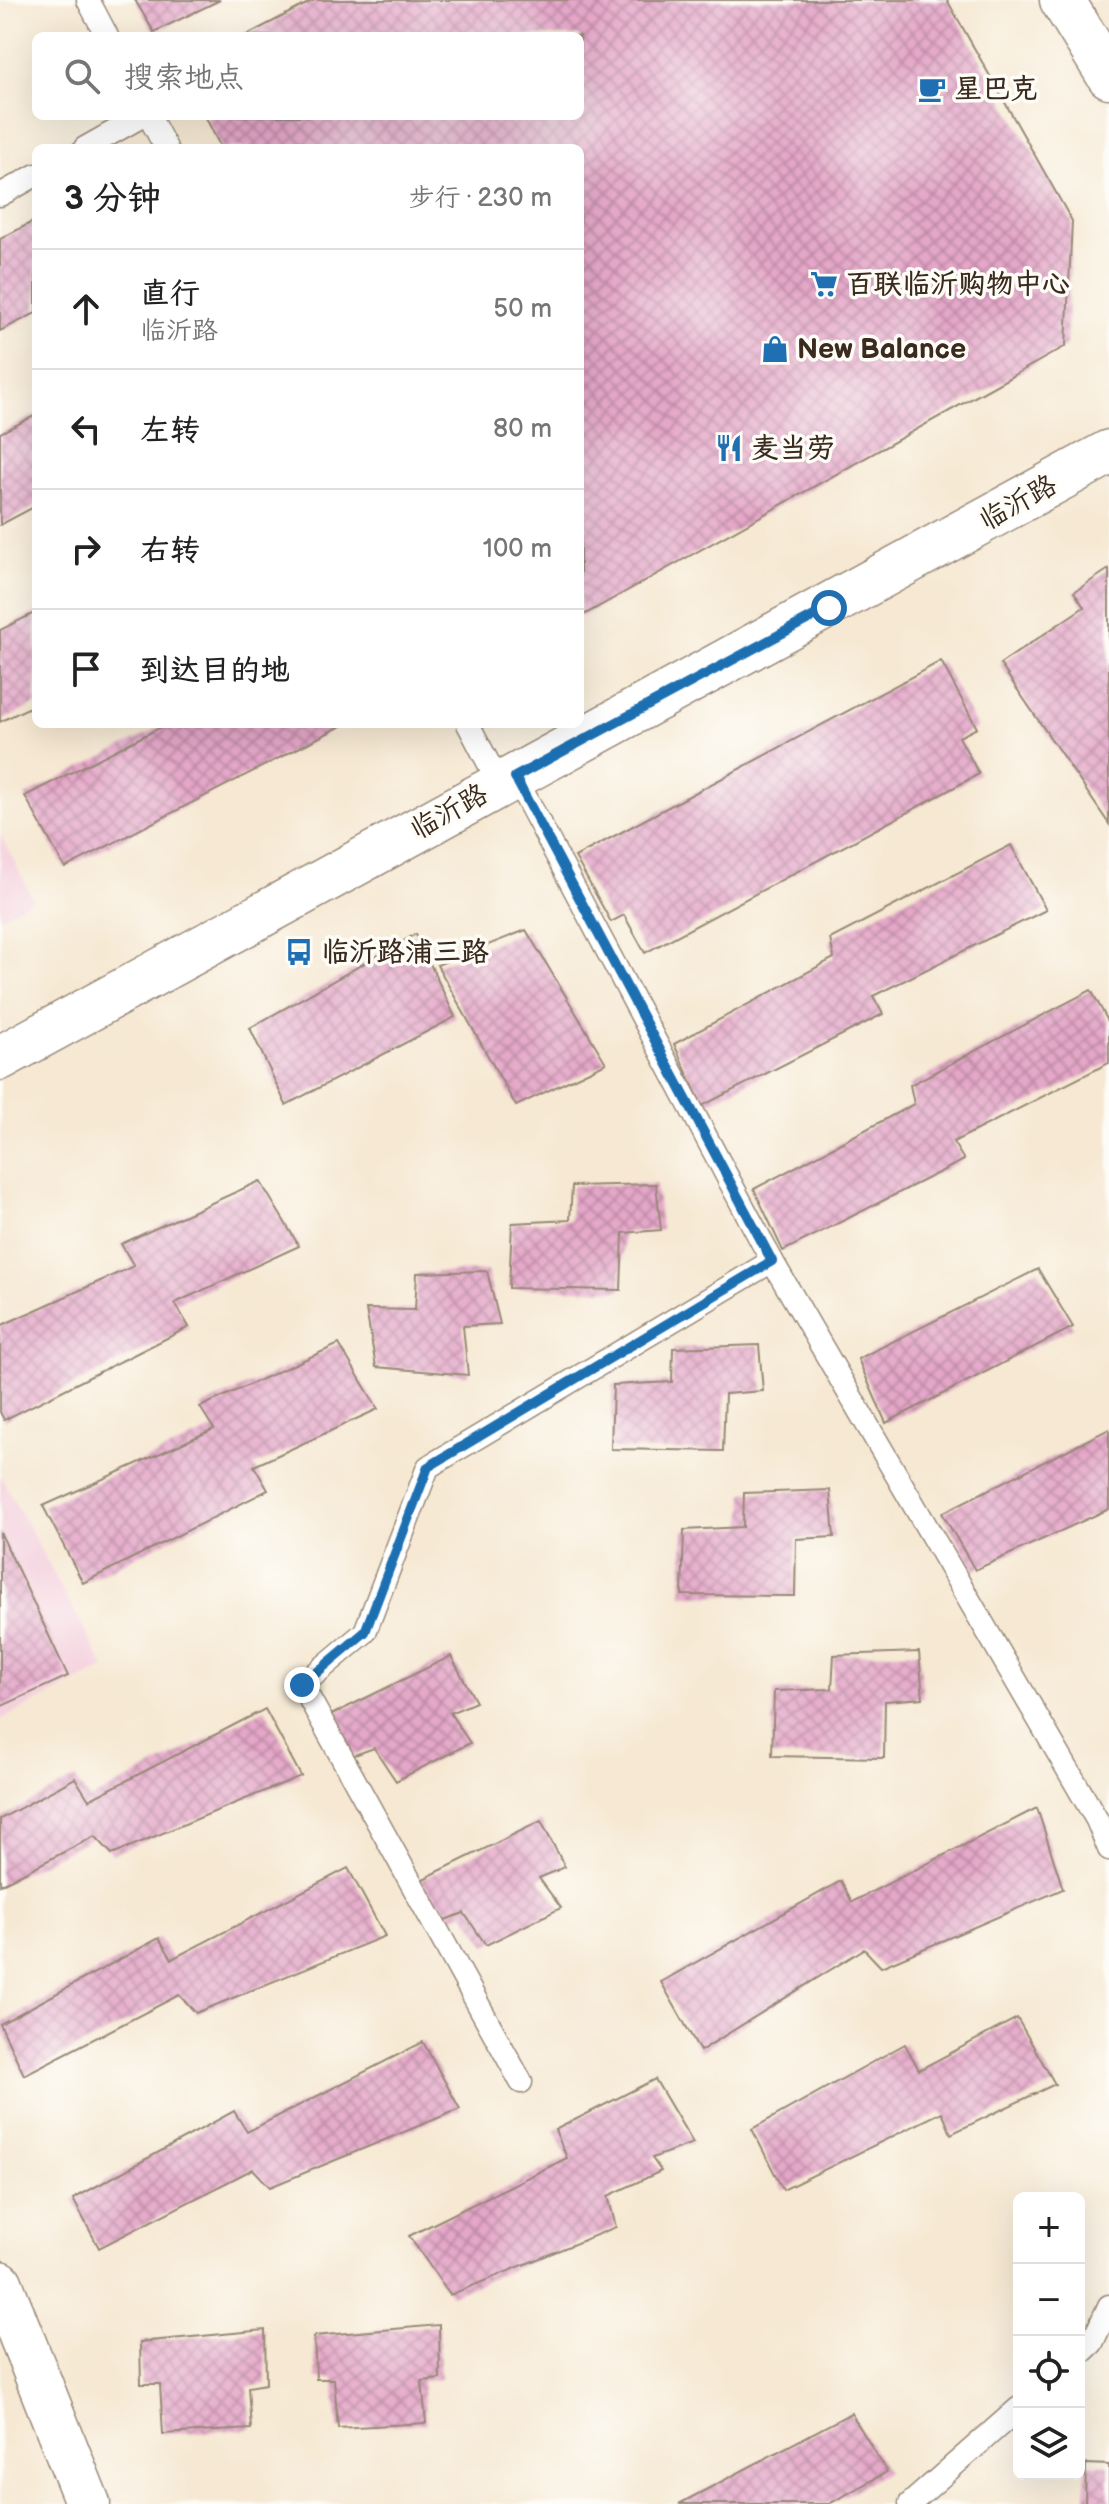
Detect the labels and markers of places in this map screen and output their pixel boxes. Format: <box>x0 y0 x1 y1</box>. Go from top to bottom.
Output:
place label: 星巴克 <box>954 73 1038 106</box>
cafe icon: 星巴克 <box>917 74 947 104</box>
place label: 百联临沂购物中心 <box>846 268 1070 301</box>
supermarket icon: 百联临沂购物中心 <box>809 269 839 299</box>
place label: New Balance <box>797 333 966 366</box>
shop icon: New Balance <box>760 334 790 364</box>
place label: 麦当劳 <box>751 432 835 465</box>
restaurant icon: 麦当劳 <box>714 433 744 463</box>
place label: 临沂路浦三路 <box>321 936 489 969</box>
bus stop icon: 临沂路浦三路 <box>284 937 314 967</box>

